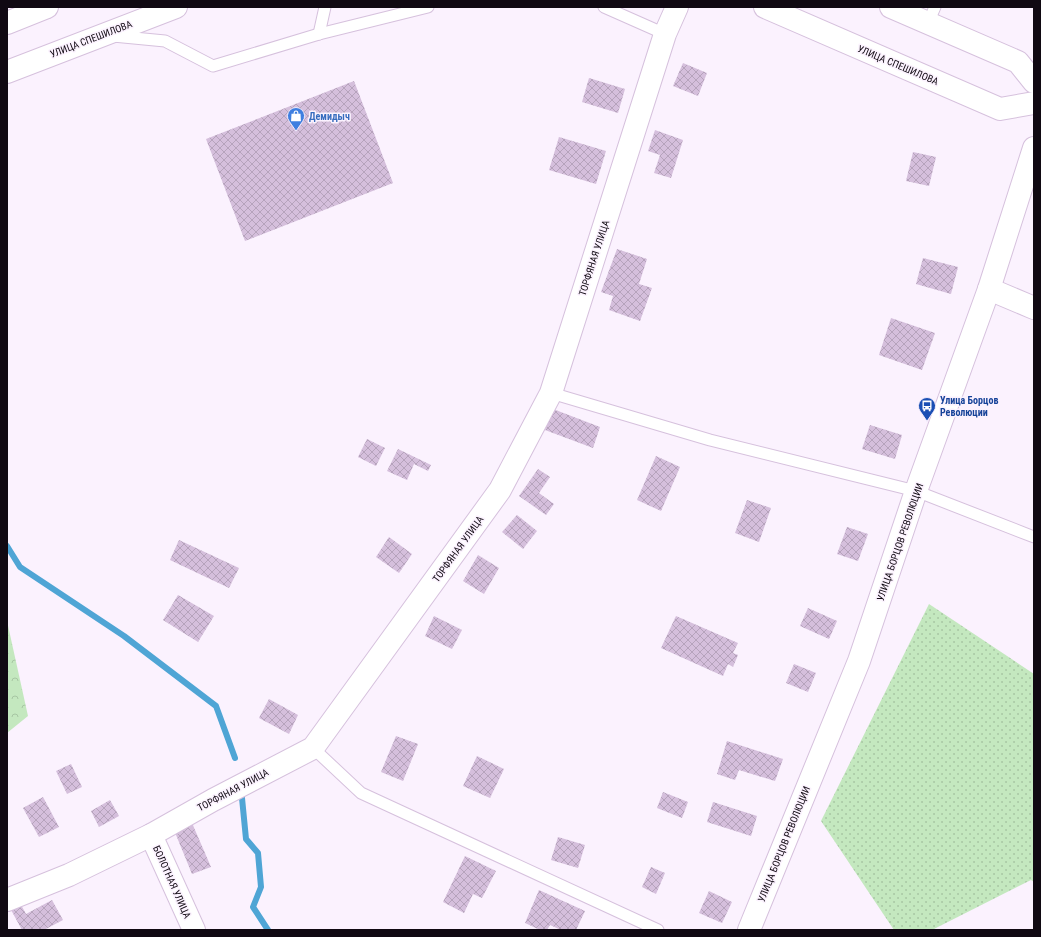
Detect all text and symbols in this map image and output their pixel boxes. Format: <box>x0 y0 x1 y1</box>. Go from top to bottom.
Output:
street label: УЛИЦА СПЕШИЛОВА <box>49 18 134 60</box>
street label: УЛИЦА СПЕШИЛОВА <box>856 43 940 87</box>
shop icon: Демидыч <box>286 106 306 131</box>
place label: Демидыч <box>309 111 350 122</box>
street label: ТОРФЯНАЯ УЛИЦА <box>576 218 611 297</box>
place label: Улица Борцов Революции <box>940 395 998 418</box>
bus stop icon: Улица Борцов Революции <box>917 396 937 421</box>
street label: УЛИЦА БОРЦОВ РЕВОЛЮЦИИ <box>875 482 925 602</box>
street label: ТОРФЯНАЯ УЛИЦА <box>430 513 486 584</box>
street label: ТОРФЯНАЯ УЛИЦА <box>195 766 271 813</box>
street label: УЛИЦА БОРЦОВ РЕВОЛЮЦИИ <box>756 785 812 903</box>
street label: БОЛОТНАЯ УЛИЦА <box>151 844 193 920</box>

